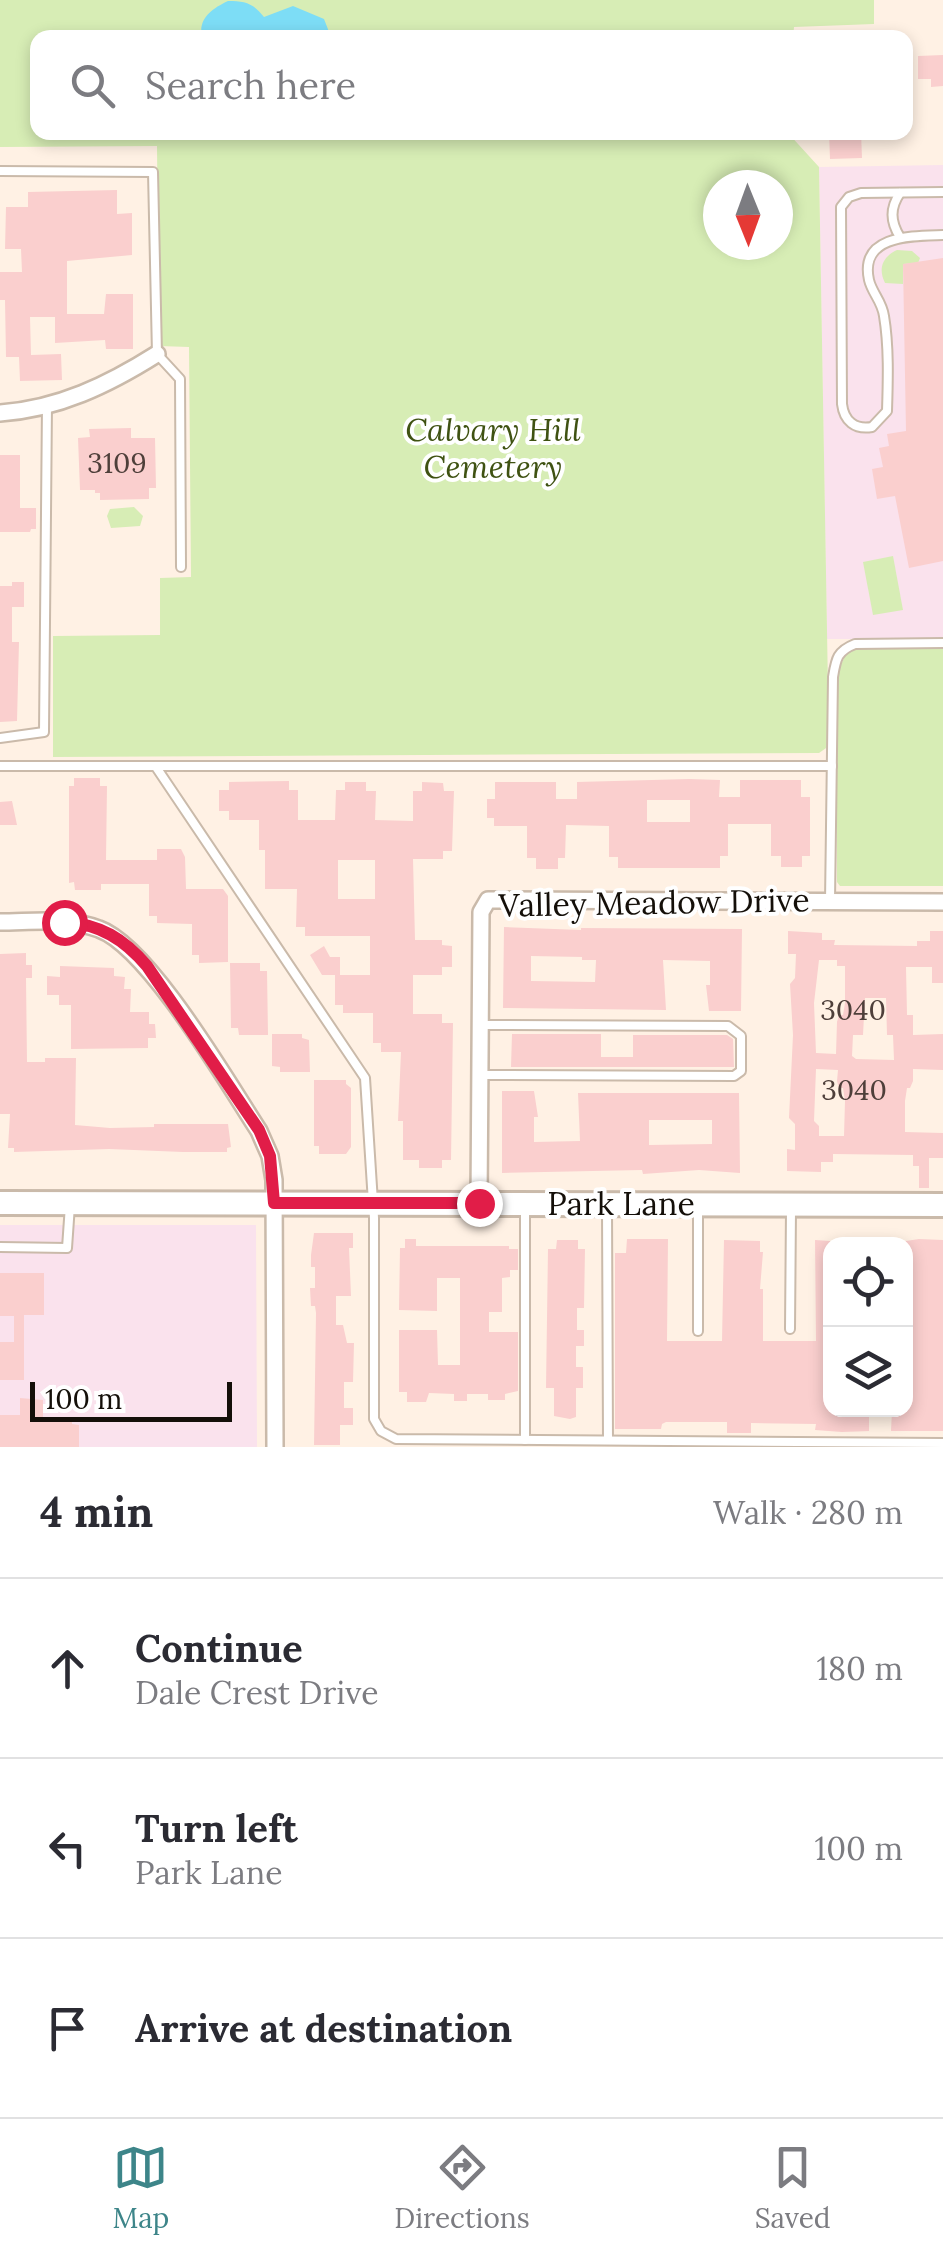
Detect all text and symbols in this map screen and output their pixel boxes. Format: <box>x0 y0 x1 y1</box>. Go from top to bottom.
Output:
search box <box>30 30 913 140</box>
icon: search <box>65 58 120 113</box>
text: Search here <box>145 61 356 109</box>
north arrow <box>703 170 793 260</box>
park label: Calvary Hill Cemetery <box>405 409 581 487</box>
house number: 3109 <box>87 445 147 481</box>
street label: Valley Meadow Drive <box>497 879 810 926</box>
route start <box>42 900 88 946</box>
house number: 3040 <box>820 992 886 1028</box>
house number: 3040 <box>821 1072 887 1108</box>
route end <box>457 1181 503 1227</box>
street label: Park Lane <box>547 1183 695 1224</box>
map controls <box>823 1237 913 1417</box>
button: locate <box>823 1237 913 1327</box>
button: layers <box>823 1327 913 1417</box>
scale bar <box>30 1377 232 1422</box>
text: 100 m <box>45 1381 122 1417</box>
text: 4 min <box>40 1485 153 1539</box>
text: Walk · 280 m <box>713 1492 903 1533</box>
text: Continue <box>135 1624 303 1672</box>
icon: ahead <box>40 1641 95 1696</box>
text: 180 m <box>816 1648 903 1689</box>
text: Dale Crest Drive <box>135 1672 379 1713</box>
text: Turn left <box>135 1804 298 1852</box>
icon: left <box>40 1821 95 1876</box>
text: 100 m <box>815 1828 903 1869</box>
text: Park Lane <box>135 1852 283 1893</box>
icon: arrive <box>40 2001 95 2056</box>
text: Arrive at destination <box>135 2004 512 2052</box>
tab: Map <box>112 2140 169 2236</box>
tab: Directions <box>394 2140 530 2236</box>
tab: Saved <box>755 2140 831 2236</box>

